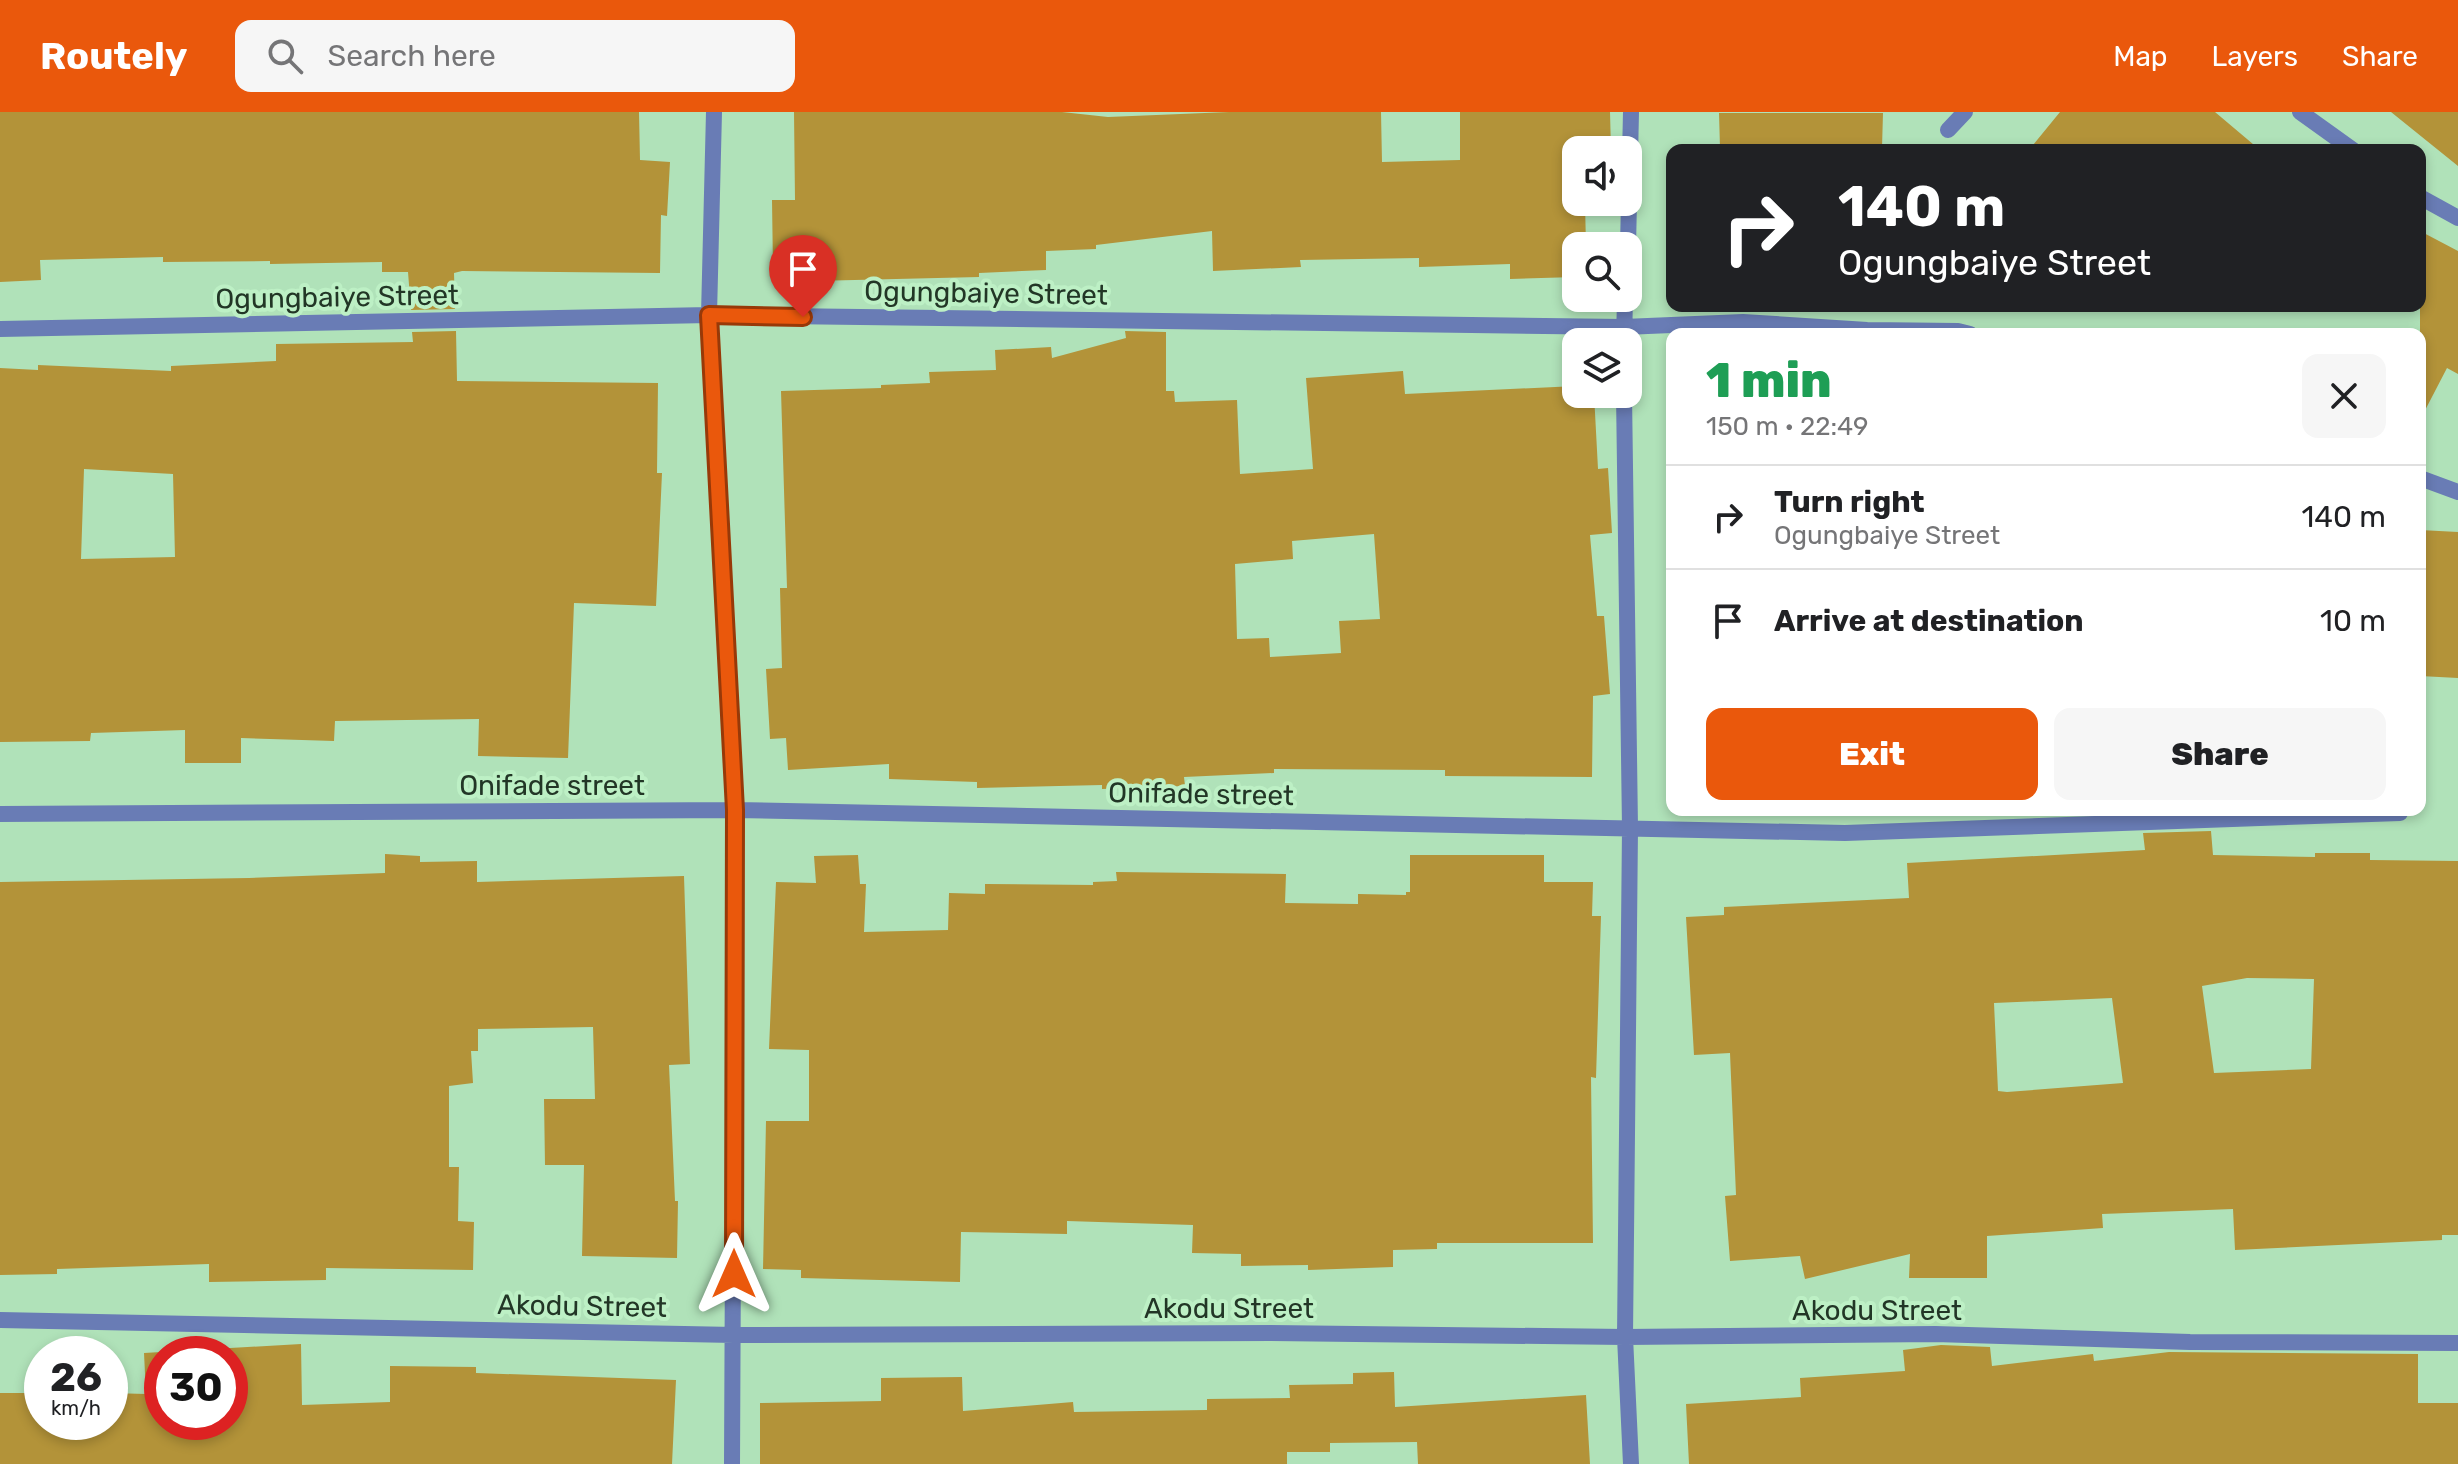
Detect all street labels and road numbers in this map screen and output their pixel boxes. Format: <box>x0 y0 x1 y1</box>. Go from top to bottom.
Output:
street label: Ogungbaiye Street <box>864 274 1108 312</box>
street label: Ogungbaiye Street <box>215 278 459 316</box>
street label: Onifade street <box>459 769 645 802</box>
street label: Onifade street <box>1108 776 1294 812</box>
street label: Akodu Street <box>497 1288 667 1324</box>
street label: Akodu Street <box>1144 1292 1314 1325</box>
street label: Akodu Street <box>1792 1294 1962 1327</box>

